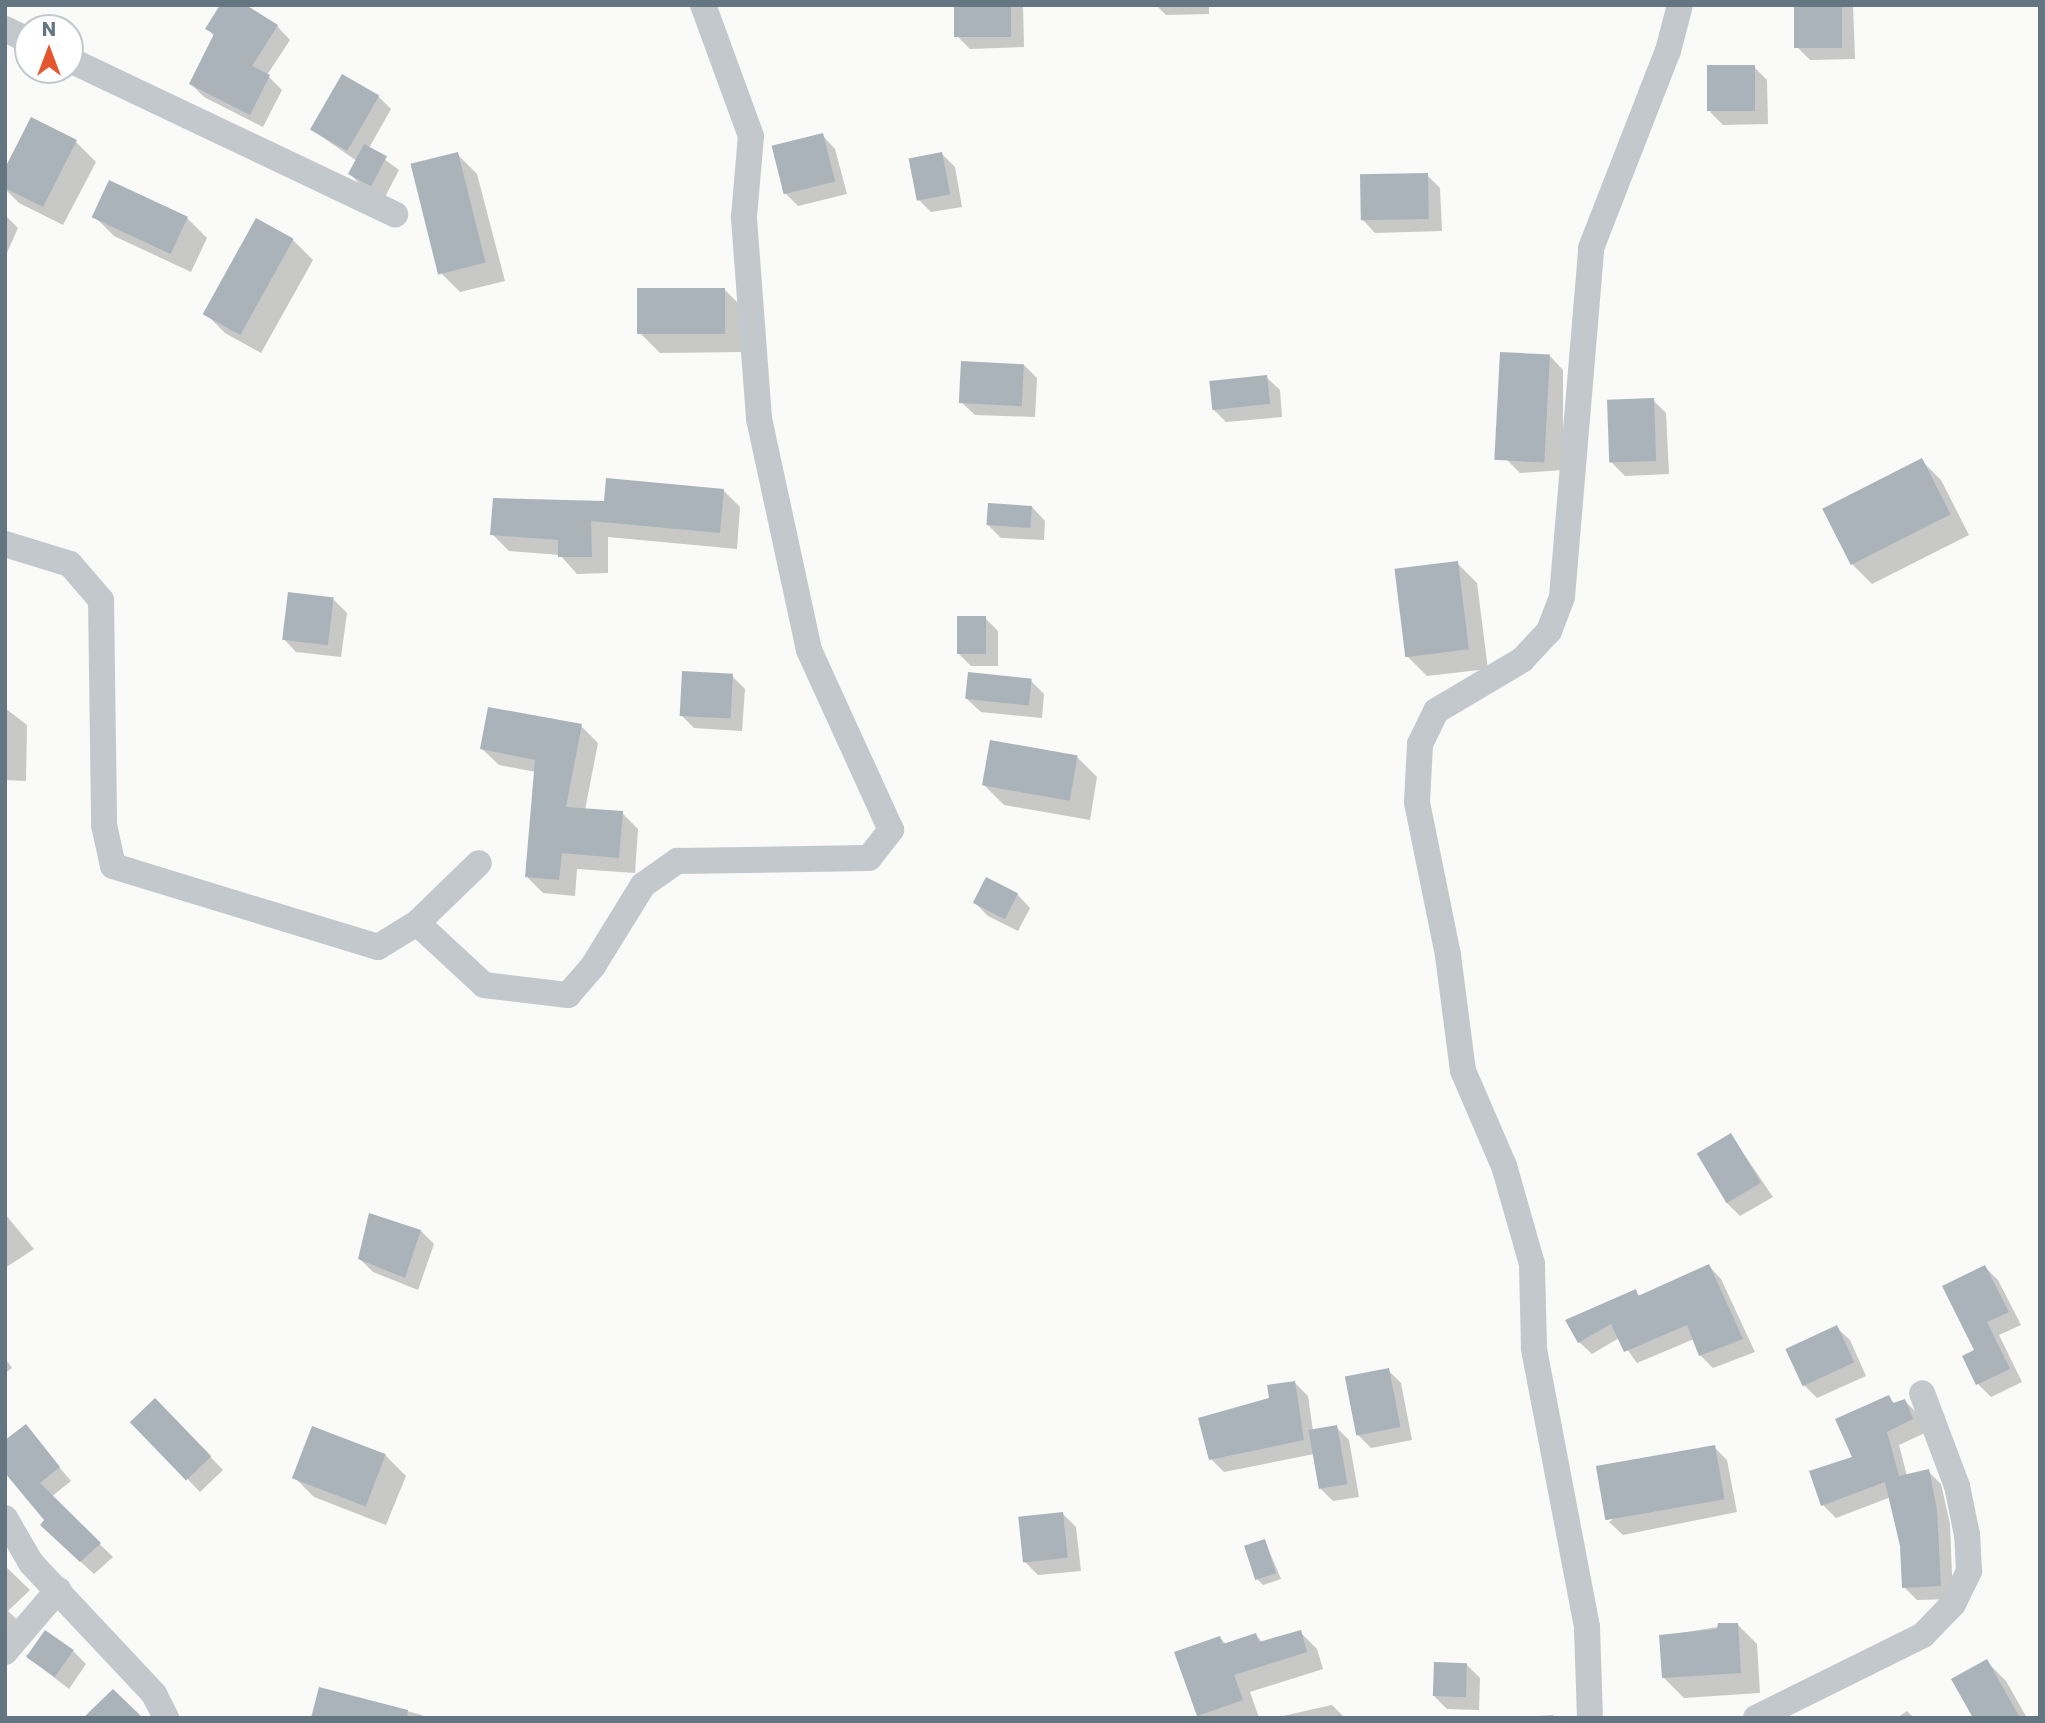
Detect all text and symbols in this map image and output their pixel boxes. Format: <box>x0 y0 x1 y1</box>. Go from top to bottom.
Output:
north arrow <box>14 14 84 84</box>
text: N <box>42 16 56 43</box>

